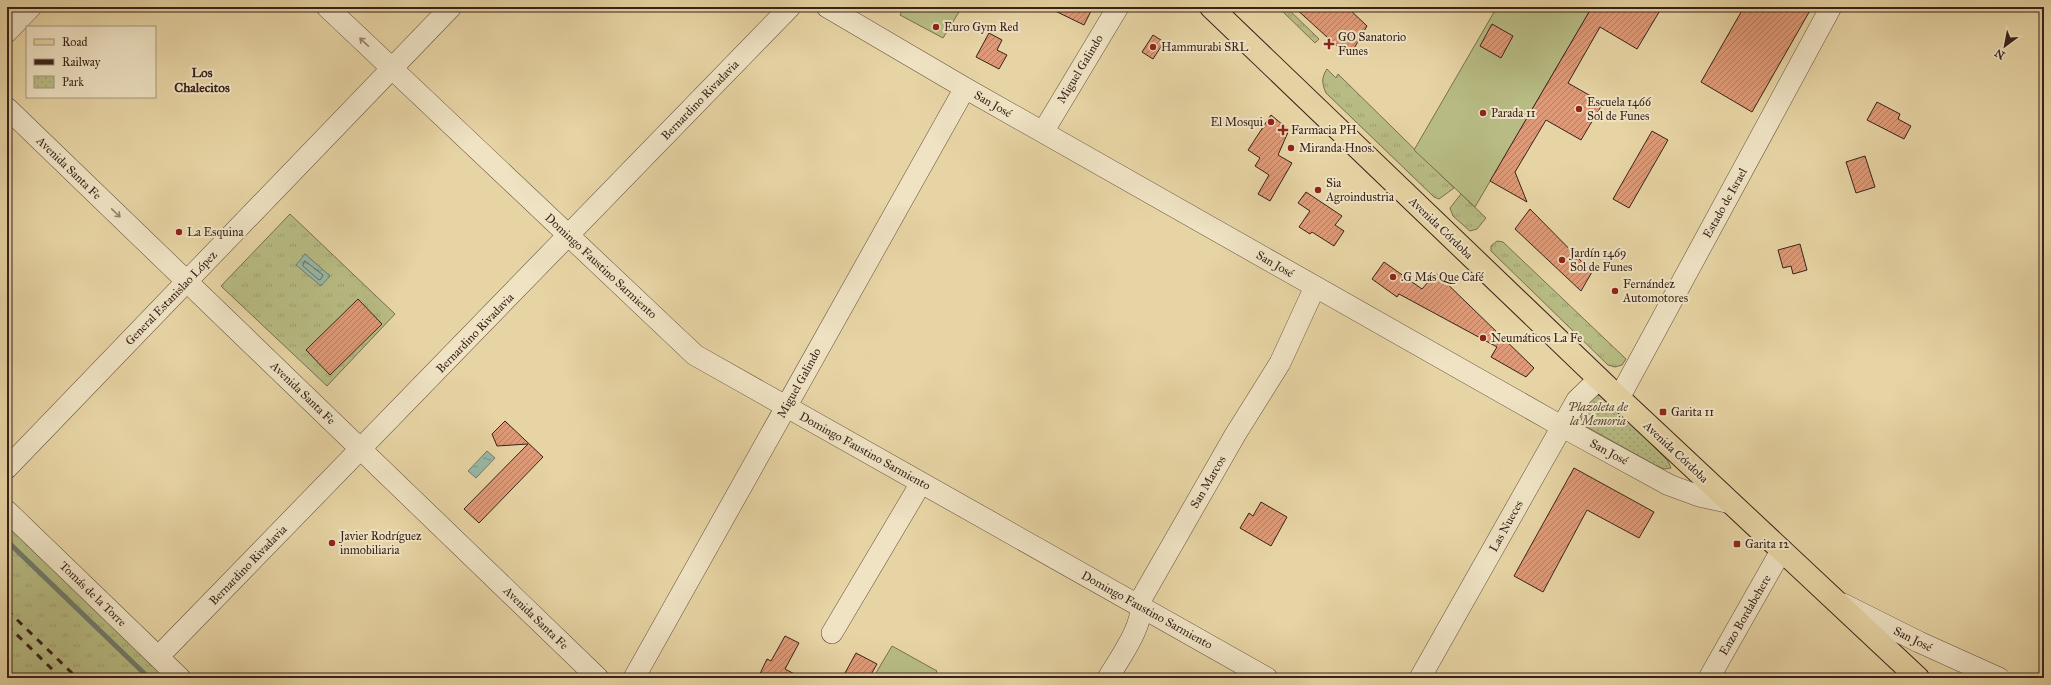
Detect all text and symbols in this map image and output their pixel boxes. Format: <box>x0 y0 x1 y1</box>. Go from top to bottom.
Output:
place label: Euro Gym Red <box>944 20 1019 34</box>
marker: Euro Gym Red <box>931 22 941 32</box>
legend <box>26 26 156 98</box>
north arrow <box>1985 26 2025 66</box>
place label: GO Sanatorio Funes <box>1338 30 1406 58</box>
street label: Miguel Galindo <box>1054 32 1107 106</box>
text: Road <box>62 35 88 49</box>
one-way arrow <box>359 37 369 47</box>
marker: GO Sanatorio Funes <box>1323 38 1335 50</box>
place label: Hammurabi SRL <box>1161 40 1249 54</box>
marker: Hammurabi SRL <box>1148 42 1158 52</box>
text: N <box>1992 46 2007 62</box>
text: Railway <box>62 55 101 69</box>
street label: Bernardino Rivadavia <box>658 57 742 143</box>
district label: Los Chalecitos <box>174 65 230 96</box>
text: Park <box>62 75 84 89</box>
street label: San José <box>971 88 1014 121</box>
place label: Escuela 1466 Sol de Funes <box>1587 95 1652 123</box>
marker: Escuela 1466 Sol de Funes <box>1574 104 1584 114</box>
place label: Parada 11 <box>1491 106 1536 120</box>
marker: Parada 11 <box>1478 108 1488 118</box>
place label: El Mosqui <box>1210 115 1264 130</box>
marker: El Mosqui <box>1266 117 1276 127</box>
place label: Farmacia PH <box>1291 123 1357 137</box>
marker: Farmacia PH <box>1278 125 1288 135</box>
street label: Avenida Santa Fe <box>33 133 104 202</box>
place label: Miranda Hnos. <box>1299 141 1374 155</box>
marker: Miranda Hnos. <box>1286 143 1296 153</box>
street label: Estado de Israel <box>1700 165 1750 240</box>
place label: Sia Agroindustria <box>1325 176 1395 205</box>
marker: Sia Agroindustria <box>1313 185 1323 195</box>
street label: Avenida Córdoba <box>1405 193 1477 263</box>
one-way arrow <box>111 208 121 218</box>
street label: Domingo Faustino Sarmiento <box>542 211 660 322</box>
place label: La Esquina <box>187 225 244 240</box>
marker: La Esquina <box>174 227 184 237</box>
place label: Jardín 1469 Sol de Funes <box>1568 246 1632 274</box>
street label: General Estanislao López <box>122 248 220 348</box>
street label: San José <box>1253 248 1296 281</box>
marker: Jardín 1469 Sol de Funes <box>1557 255 1567 265</box>
place label: .G Más Que Café <box>1401 270 1484 284</box>
marker: .G Más Que Café <box>1388 272 1398 282</box>
place label: Fernández Automotores <box>1622 277 1688 305</box>
marker: Fernández Automotores <box>1610 286 1620 296</box>
street label: Bernardino Rivadavia <box>433 290 517 376</box>
place label: Neumáticos La Fe <box>1491 331 1582 345</box>
marker: Neumáticos La Fe <box>1478 333 1488 343</box>
street label: Miguel Galindo <box>774 346 825 421</box>
street label: Avenida Santa Fe <box>267 358 338 427</box>
park label: Plazoleta de la Memoria <box>1568 400 1629 428</box>
place label: Garita 11 <box>1671 405 1714 419</box>
marker: Garita 11 <box>1658 407 1668 417</box>
street label: Domingo Faustino Sarmiento <box>797 409 933 494</box>
street label: Avenida Córdoba <box>1640 418 1712 486</box>
street label: San José <box>1587 436 1630 469</box>
street label: San Marcos <box>1187 453 1229 511</box>
street label: Las Nueces <box>1486 498 1526 554</box>
street label: Bernardino Rivadavia <box>206 522 290 608</box>
place label: Javier Rodríguez inmobiliaria <box>338 529 422 557</box>
place label: Garita 12 <box>1745 537 1789 551</box>
marker: Javier Rodríguez inmobiliaria <box>327 538 337 548</box>
marker: Garita 12 <box>1732 539 1742 549</box>
street label: Tomás de la Torre <box>57 559 129 629</box>
street label: Domingo Faustino Sarmiento <box>1079 568 1215 653</box>
street label: Enzo Bordabehere <box>1716 572 1774 658</box>
street label: Avenida Santa Fe <box>500 583 571 652</box>
street label: San José <box>1891 624 1935 655</box>

